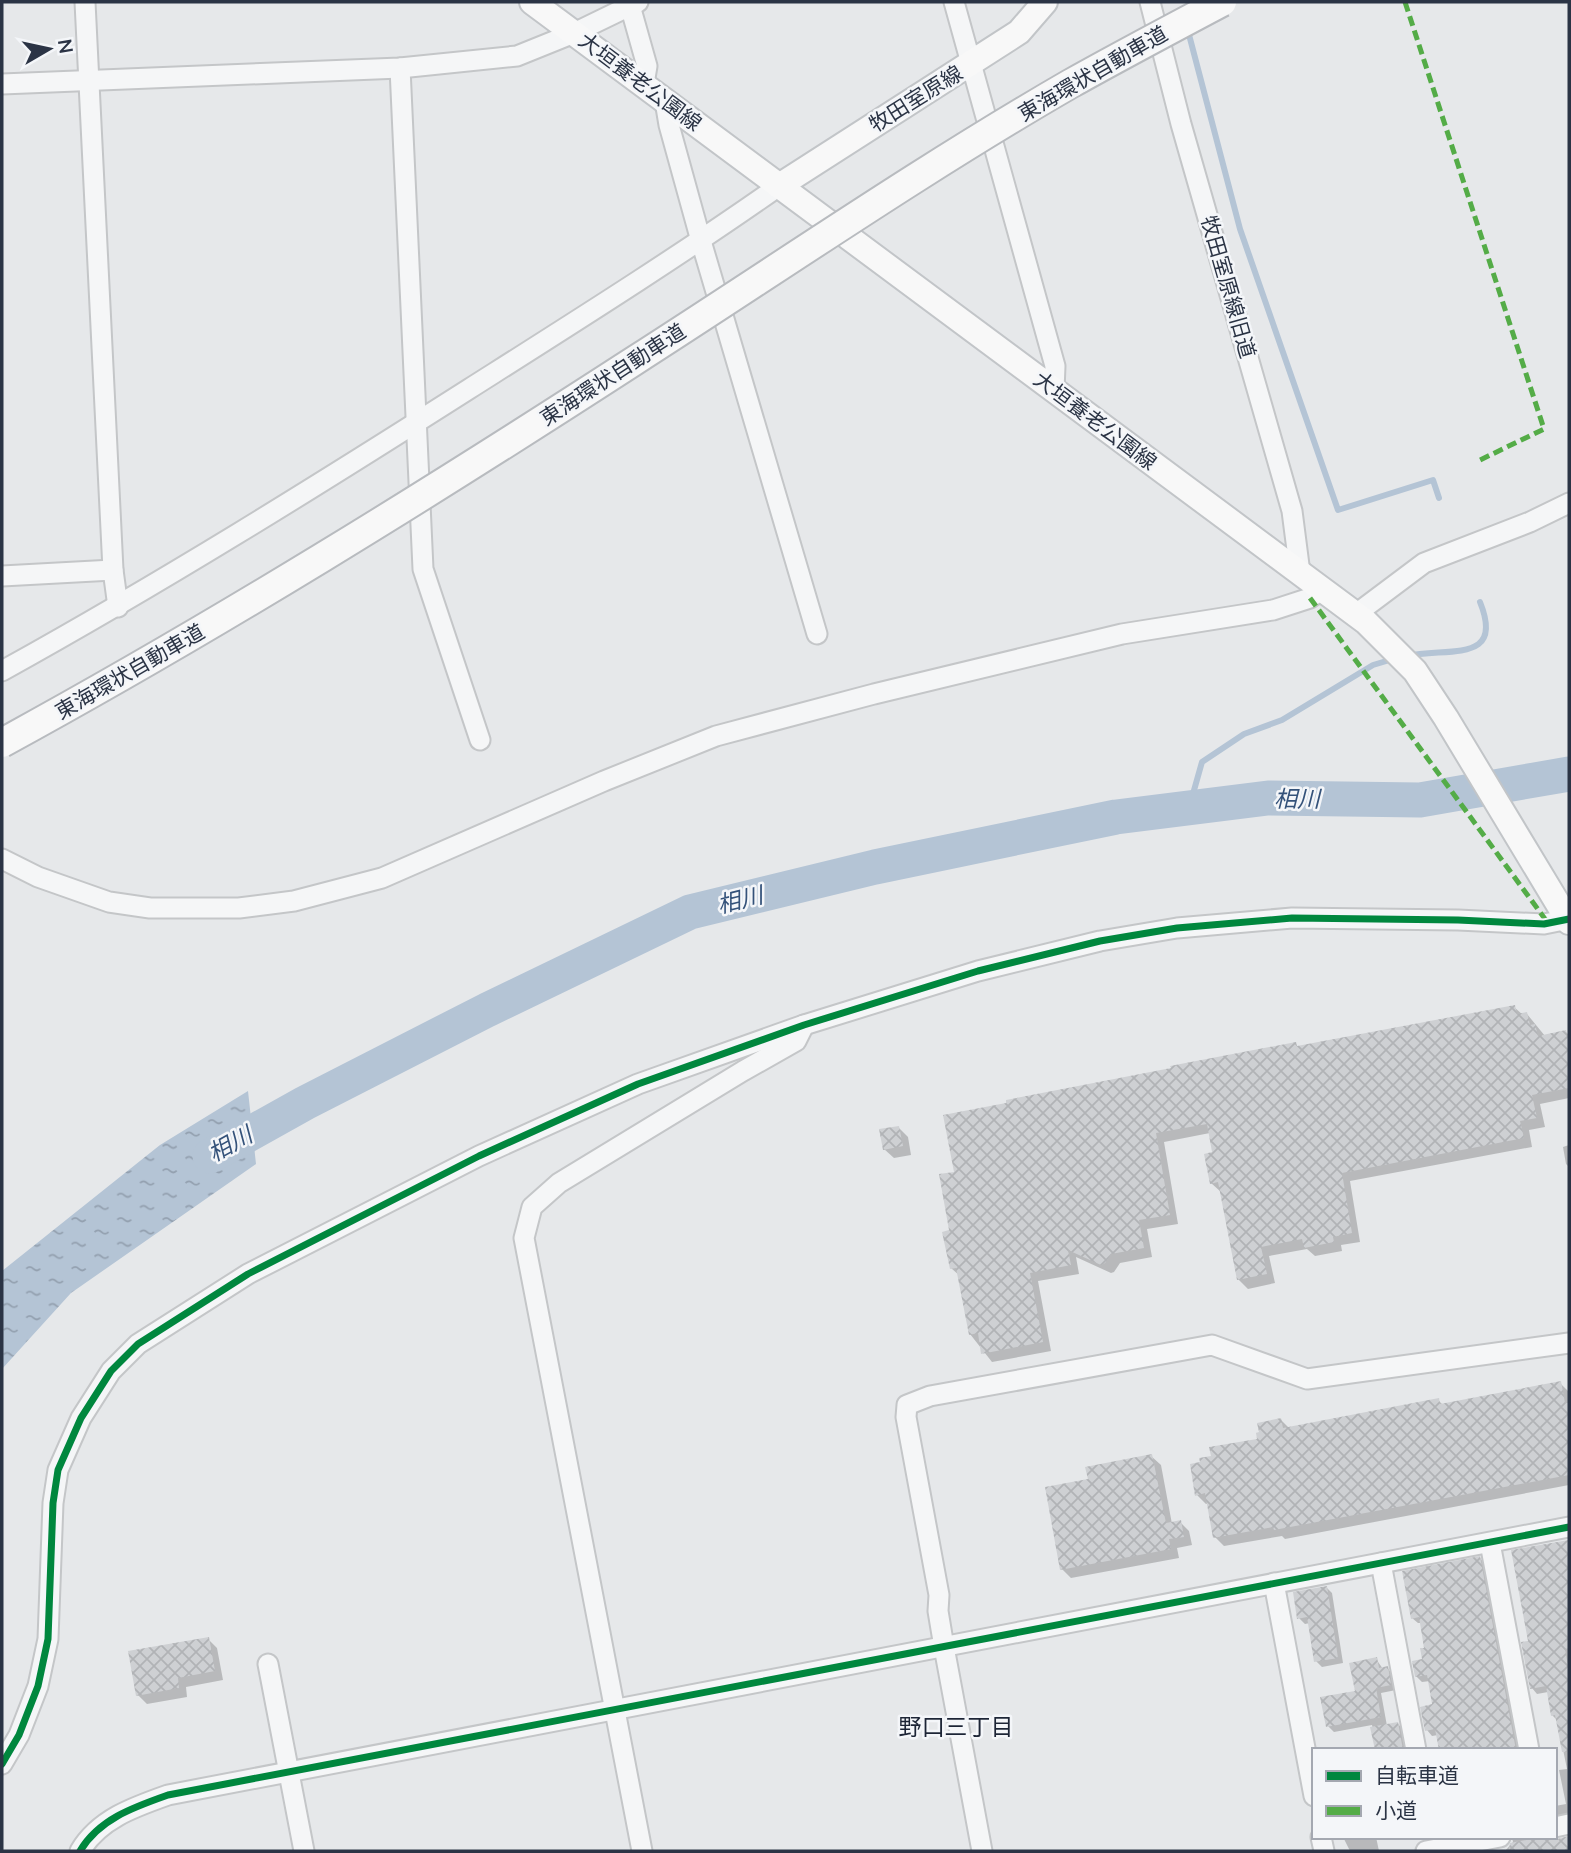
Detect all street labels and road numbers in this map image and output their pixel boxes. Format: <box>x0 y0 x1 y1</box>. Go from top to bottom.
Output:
street label: 東海環状自動車道 <box>1013 20 1172 126</box>
street label: 大垣養老公園線 <box>574 27 707 136</box>
street label: 牧田室原線 <box>864 59 967 137</box>
street label: 牧田室原線旧道 <box>1196 212 1262 361</box>
street label: 東海環状自動車道 <box>535 318 690 431</box>
street label: 大垣養老公園線 <box>1029 366 1162 475</box>
street label: 東海環状自動車道 <box>50 618 209 724</box>

